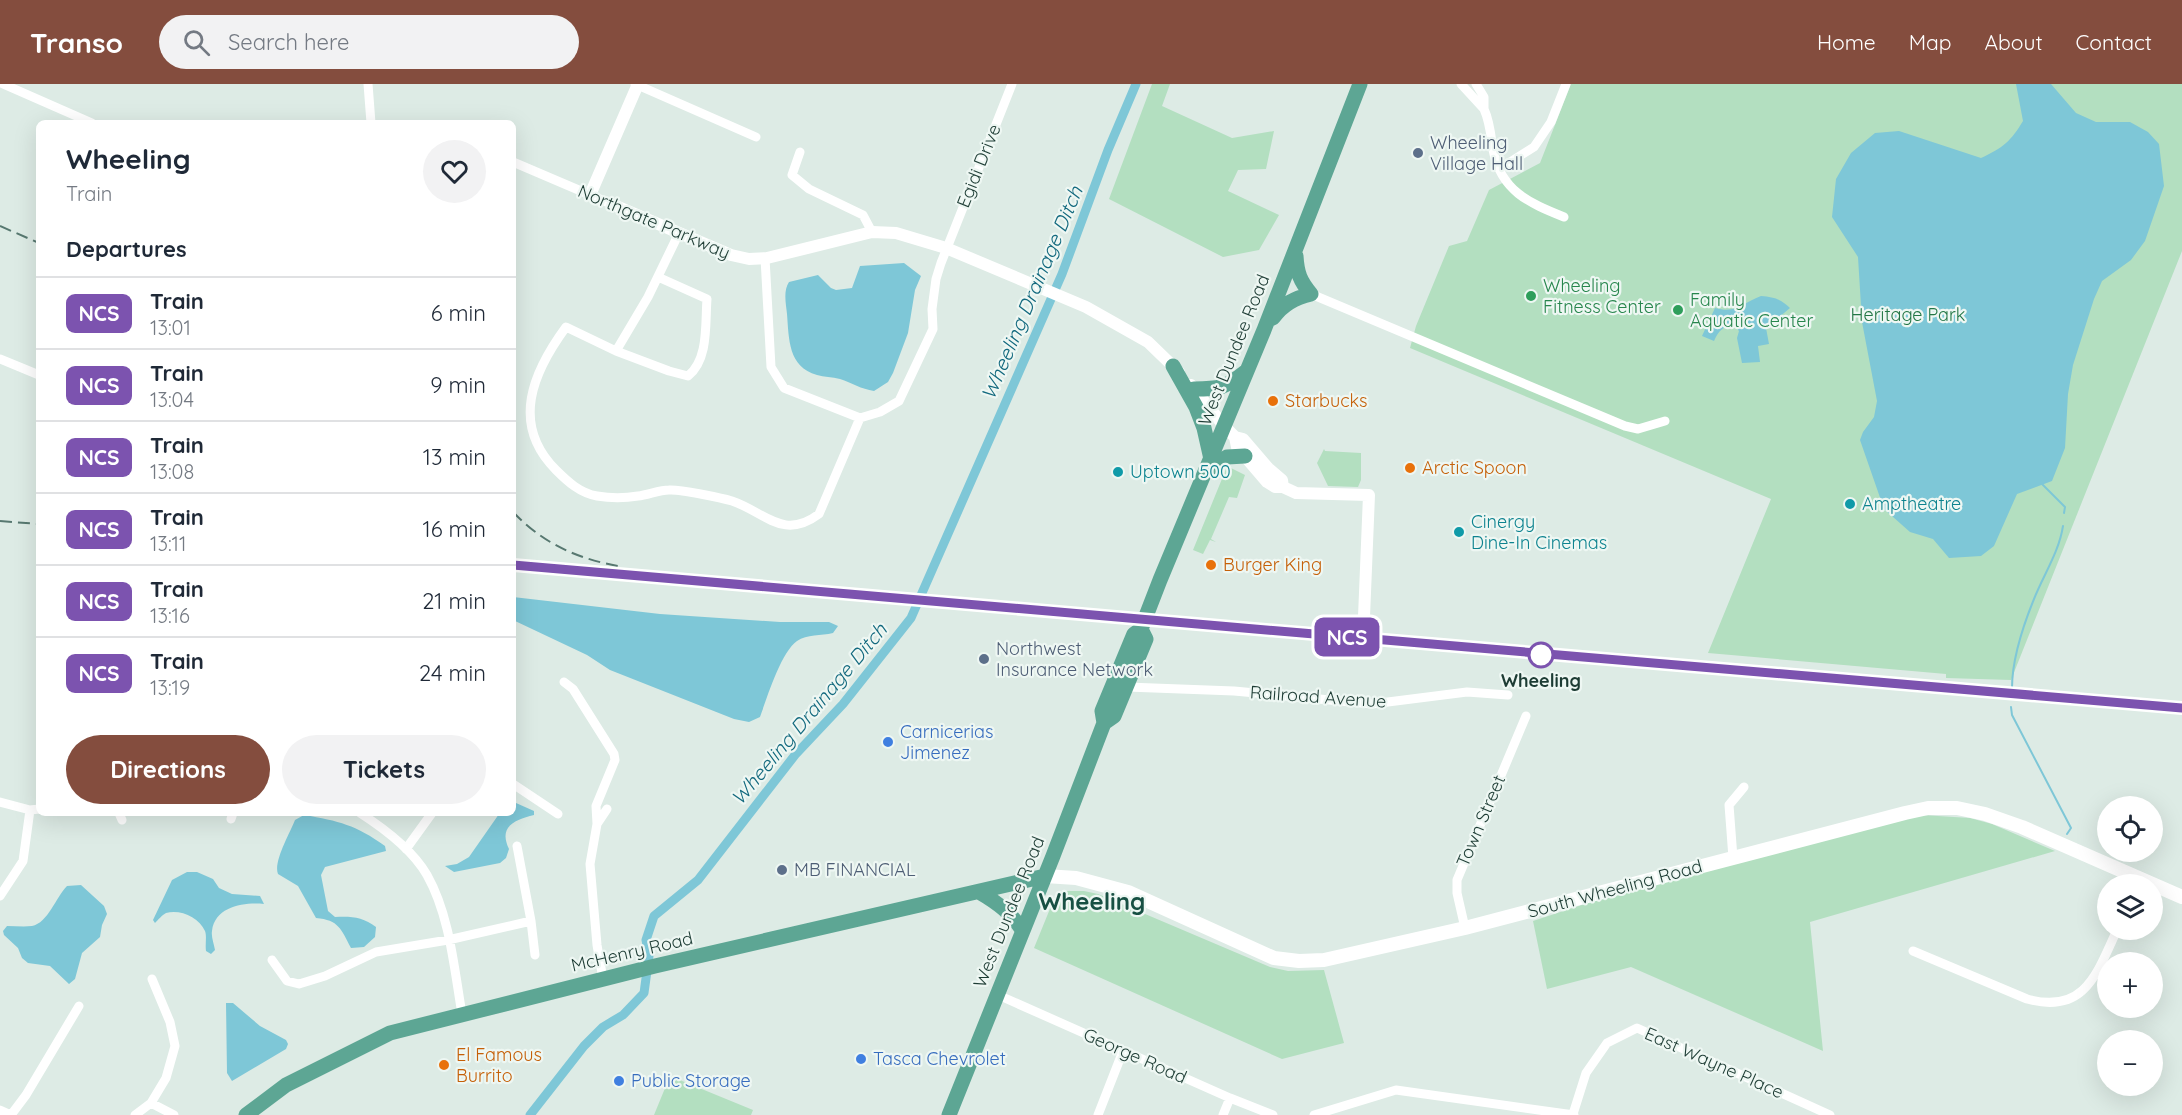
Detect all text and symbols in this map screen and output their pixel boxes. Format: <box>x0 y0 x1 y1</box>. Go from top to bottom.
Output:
search box <box>159 15 579 69</box>
text: Transo <box>30 25 123 60</box>
icon: search <box>180 26 213 59</box>
text: Search here <box>228 28 349 56</box>
text: Home <box>1817 29 1876 55</box>
text: Map <box>1909 29 1952 55</box>
text: About <box>1985 29 2043 55</box>
text: Contact <box>2076 29 2152 55</box>
street label: Egidi Drive <box>951 121 1006 211</box>
place label: Wheeling Village Hall <box>1430 131 1523 175</box>
button: heart <box>423 140 486 203</box>
text: Wheeling <box>66 141 191 176</box>
marker: Wheeling Village Hall <box>1411 146 1425 160</box>
street label: Northgate Parkway <box>575 179 734 264</box>
text: Train <box>66 181 112 206</box>
water label: Wheeling Drainage Ditch <box>975 182 1088 403</box>
text: Departures <box>66 235 187 263</box>
street label: West Dundee Road <box>1193 271 1274 429</box>
place label: Wheeling Fitness Center <box>1543 274 1661 318</box>
text: Train <box>150 287 204 315</box>
place label: Family Aquatic Center <box>1690 288 1813 332</box>
marker: Wheeling Fitness Center <box>1524 289 1538 303</box>
text: 6 min <box>431 299 486 327</box>
text: NCS <box>78 300 120 326</box>
marker: Family Aquatic Center <box>1671 303 1685 317</box>
park label: Heritage Park <box>1851 303 1965 326</box>
text: 13:01 <box>150 315 191 340</box>
text: Train <box>150 359 204 387</box>
text: 9 min <box>430 371 486 399</box>
text: NCS <box>78 372 120 398</box>
text: 13:04 <box>150 387 194 412</box>
place label: Starbucks <box>1285 389 1368 412</box>
marker: Starbucks <box>1266 394 1280 408</box>
text: Train <box>150 431 204 459</box>
text: 13 min <box>423 443 486 471</box>
text: NCS <box>78 444 120 470</box>
place label: Arctic Spoon <box>1422 456 1527 479</box>
text: 13:08 <box>150 459 194 484</box>
place label: Uptown 500 <box>1130 460 1231 483</box>
marker: Arctic Spoon <box>1403 461 1417 475</box>
marker: Uptown 500 <box>1111 465 1125 479</box>
place label: Amptheatre <box>1862 492 1961 515</box>
marker: Amptheatre <box>1843 497 1857 511</box>
text: Train <box>150 503 204 531</box>
place label: Cinergy Dine-In Cinemas <box>1471 510 1607 554</box>
text: 16 min <box>423 515 486 543</box>
text: NCS <box>78 516 120 542</box>
marker: Cinergy Dine-In Cinemas <box>1452 525 1466 539</box>
text: 13:11 <box>150 531 186 556</box>
place label: Burger King <box>1223 553 1322 576</box>
marker: Burger King <box>1204 558 1218 572</box>
text: Train <box>150 575 204 603</box>
text: 21 min <box>422 587 486 615</box>
text: NCS <box>78 588 120 614</box>
text: 13:16 <box>150 603 190 628</box>
water label: Wheeling Drainage Ditch <box>725 617 892 810</box>
line badge: NCS <box>1312 618 1382 656</box>
text: NCS <box>1326 624 1368 650</box>
place label: Northwest Insurance Network <box>996 637 1153 681</box>
marker: Wheeling <box>1528 642 1554 668</box>
text: Train <box>150 647 204 675</box>
marker: Northwest Insurance Network <box>977 652 991 666</box>
text: 24 min <box>419 659 486 687</box>
text: NCS <box>78 660 120 686</box>
place label: Wheeling <box>1501 669 1581 692</box>
text: 13:19 <box>150 675 190 700</box>
street label: Railroad Avenue <box>1249 680 1387 713</box>
place label: Carnicerias Jimenez <box>900 720 993 764</box>
button: Directions <box>66 735 270 804</box>
button: Tickets <box>282 735 486 804</box>
marker: Carnicerias Jimenez <box>881 735 895 749</box>
street label: Town Street <box>1451 771 1510 870</box>
map controls <box>2097 796 2163 1096</box>
button: locate <box>2097 796 2163 862</box>
street label: West Dundee Road <box>968 833 1049 991</box>
street label: South Wheeling Road <box>1525 854 1705 923</box>
place label: MB FINANCIAL <box>794 858 916 881</box>
marker: MB FINANCIAL <box>775 863 789 877</box>
button: layers <box>2097 874 2163 940</box>
district label: Wheeling <box>1039 886 1145 916</box>
street label: McHenry Road <box>569 926 695 977</box>
button: + <box>2097 952 2163 1018</box>
street label: George Road <box>1080 1022 1191 1089</box>
street label: East Wayne Place <box>1641 1022 1787 1103</box>
button: − <box>2097 1030 2163 1096</box>
place label: El Famous Burrito <box>456 1043 542 1087</box>
place label: Tasca Chevrolet <box>873 1047 1006 1070</box>
marker: Tasca Chevrolet <box>854 1052 868 1066</box>
marker: El Famous Burrito <box>437 1058 451 1072</box>
place label: Public Storage <box>631 1069 751 1092</box>
marker: Public Storage <box>612 1074 626 1088</box>

